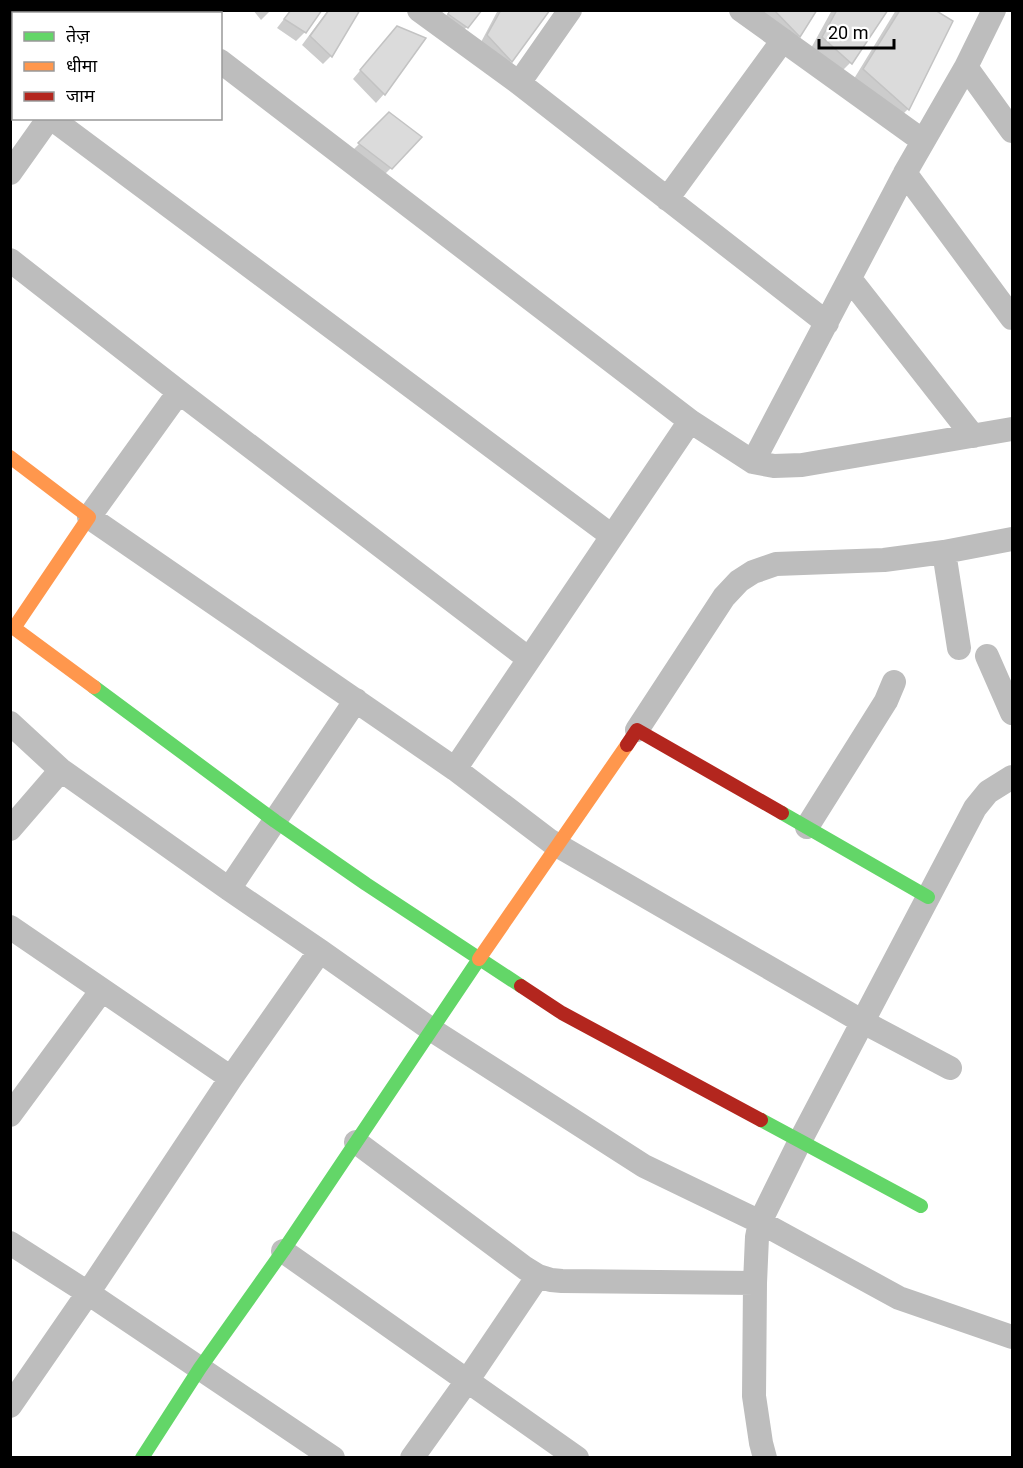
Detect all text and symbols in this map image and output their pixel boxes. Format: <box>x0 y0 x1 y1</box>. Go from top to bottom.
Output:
legend <box>12 12 222 120</box>
scale bar <box>819 12 894 50</box>
text: 20 m <box>828 22 868 43</box>
text: तेज़ <box>66 25 90 46</box>
text: धीमा <box>66 55 97 76</box>
text: जाम <box>66 85 96 106</box>

